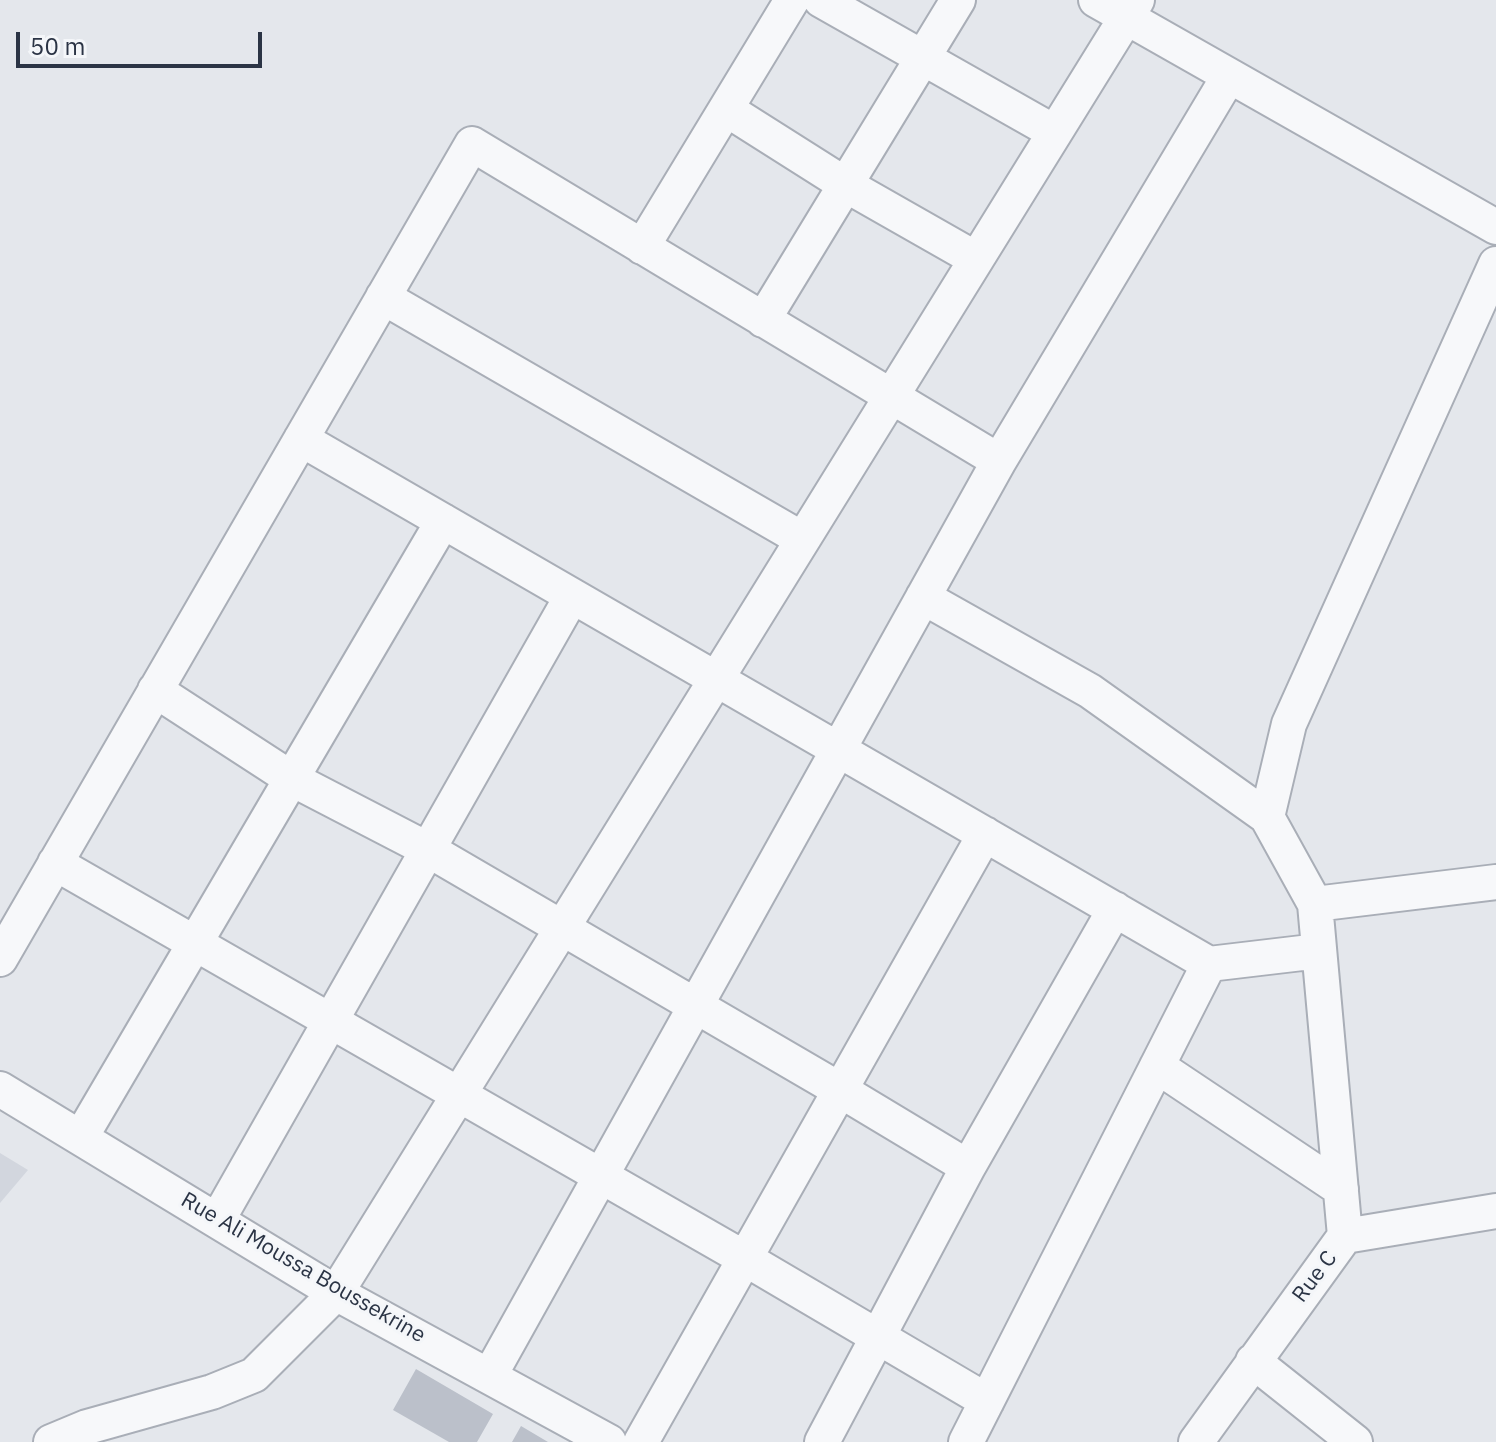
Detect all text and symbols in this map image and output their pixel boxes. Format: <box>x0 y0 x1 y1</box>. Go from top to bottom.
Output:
scale bar <box>20 16 266 66</box>
text: 50 m <box>30 30 85 62</box>
street label: Rue Ali Moussa Boussekrine <box>176 1187 430 1349</box>
street label: Rue C <box>1287 1246 1343 1308</box>

